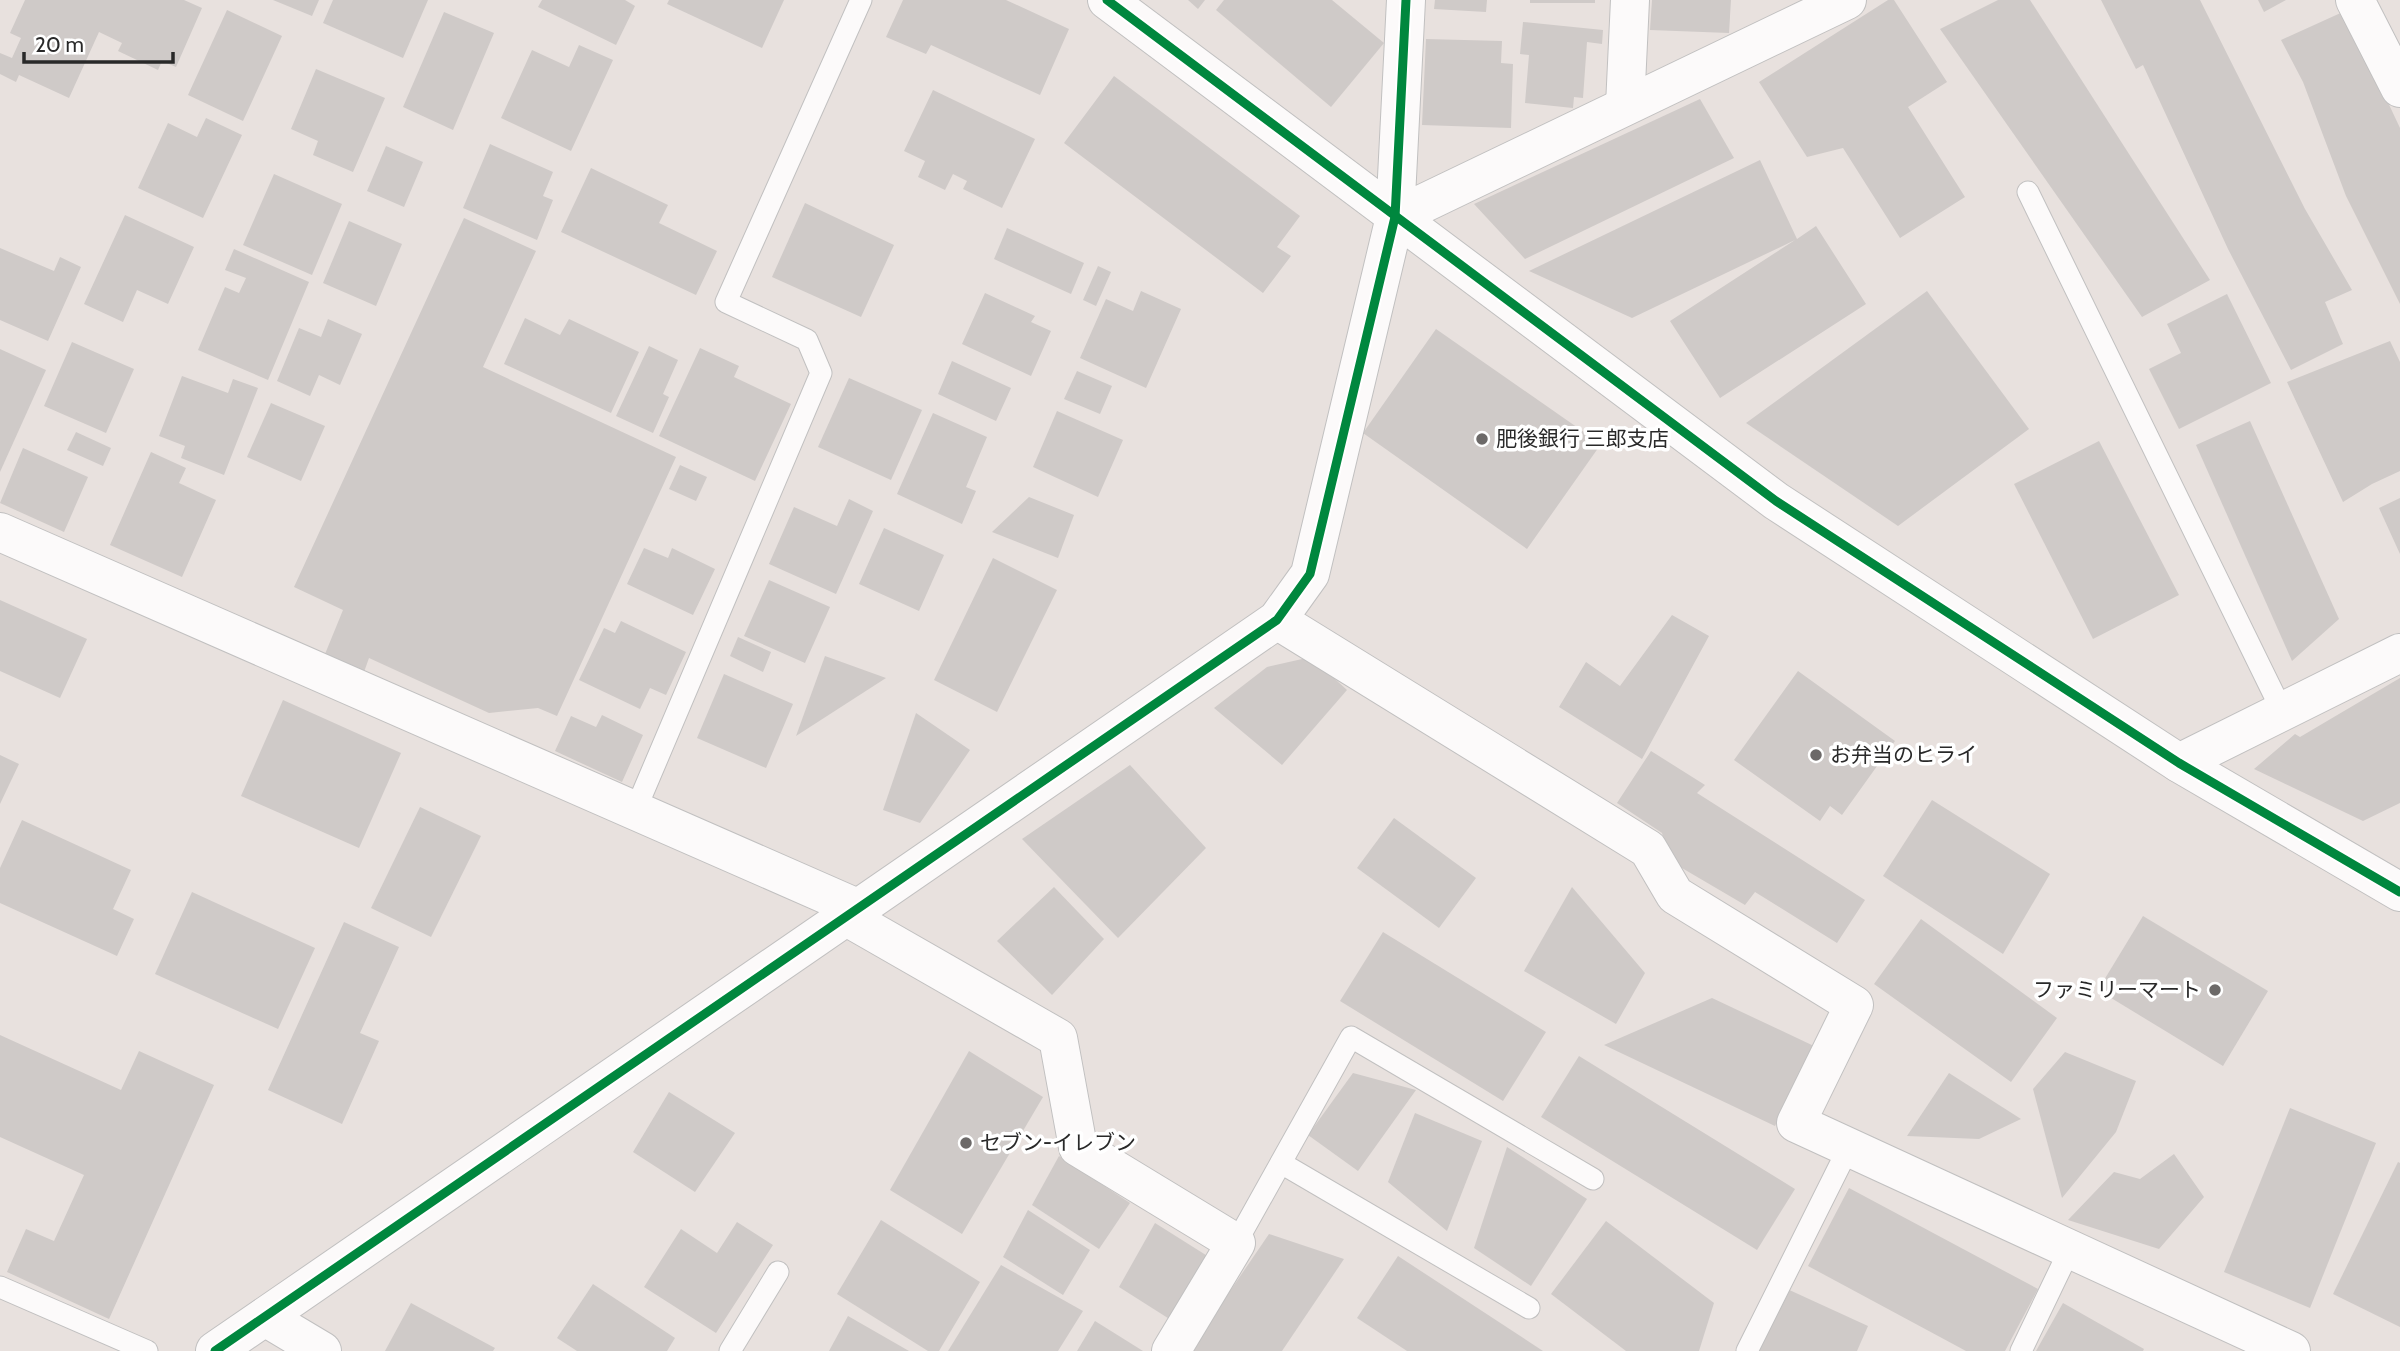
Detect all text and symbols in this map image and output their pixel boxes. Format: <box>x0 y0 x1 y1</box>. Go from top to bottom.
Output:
scale bar <box>24 21 173 65</box>
text: 20 m <box>35 32 84 57</box>
place label: 肥後銀行 三郎支店 <box>1496 426 1669 451</box>
marker: 肥後銀行 三郎支店 <box>1474 431 1490 447</box>
place label: お弁当のヒライ <box>1830 742 1977 767</box>
marker: お弁当のヒライ <box>1808 747 1824 763</box>
place label: ファミリーマート <box>2033 977 2201 1002</box>
marker: ファミリーマート <box>2207 982 2223 998</box>
place label: セブン-イレブン <box>980 1130 1136 1155</box>
marker: セブン-イレブン <box>958 1135 974 1151</box>

